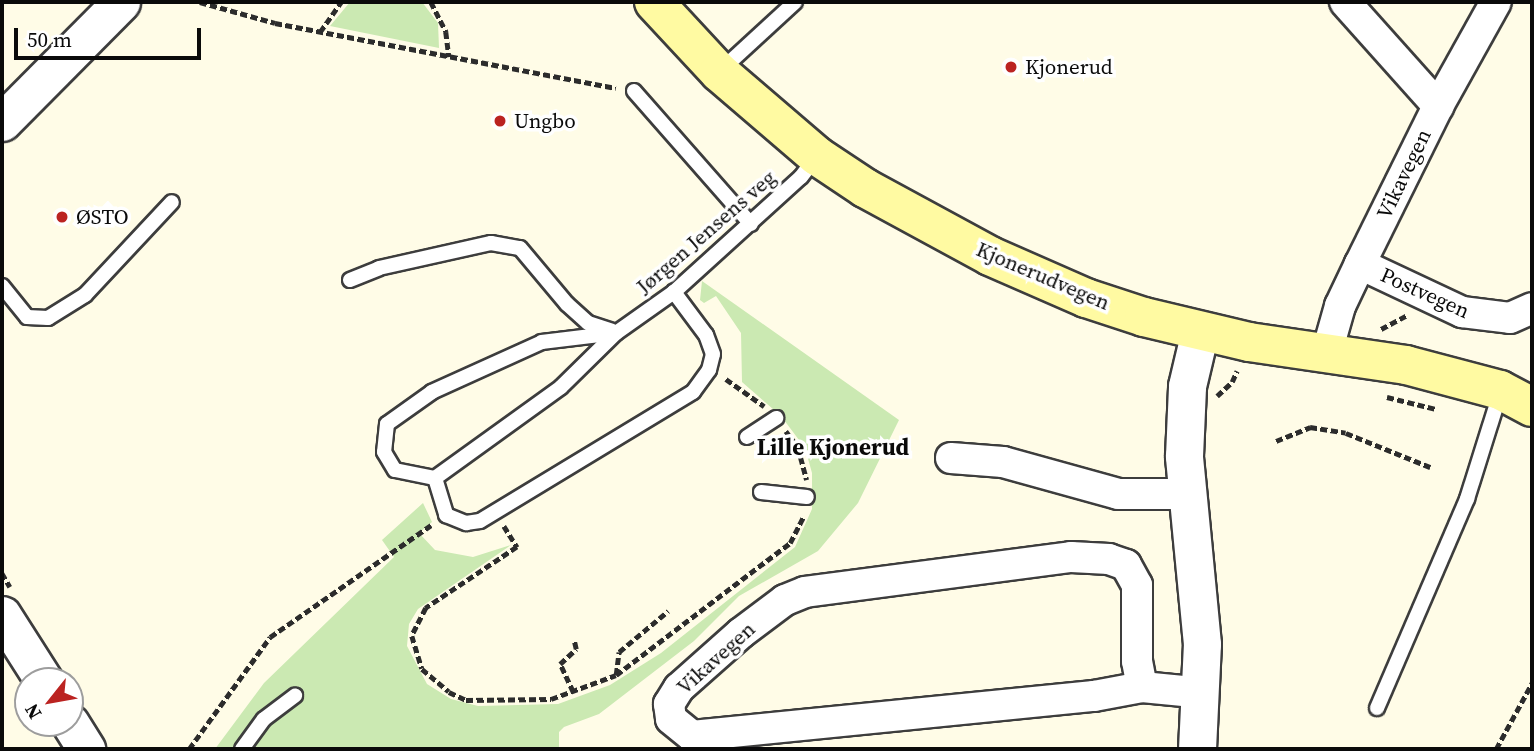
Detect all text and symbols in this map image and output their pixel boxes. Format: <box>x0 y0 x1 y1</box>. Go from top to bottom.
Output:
scale bar <box>18 14 205 58</box>
text: 50 m <box>27 25 72 54</box>
place label: Kjonerud <box>1025 54 1113 80</box>
marker: Kjonerud <box>1003 59 1019 75</box>
place label: Ungbo <box>514 108 576 134</box>
marker: Ungbo <box>492 113 508 129</box>
street label: Vikavegen <box>1372 125 1436 223</box>
street label: Jørgen Jensens veg <box>631 165 781 299</box>
place label: ØSTO <box>76 204 129 230</box>
marker: ØSTO <box>54 209 70 225</box>
street label: Kjonerudvegen <box>973 237 1113 315</box>
street label: Postvegen <box>1377 262 1473 324</box>
district label: Lille Kjonerud <box>757 433 909 461</box>
street label: Vikavegen <box>672 616 760 700</box>
north arrow <box>14 667 84 737</box>
text: N <box>18 699 47 724</box>

